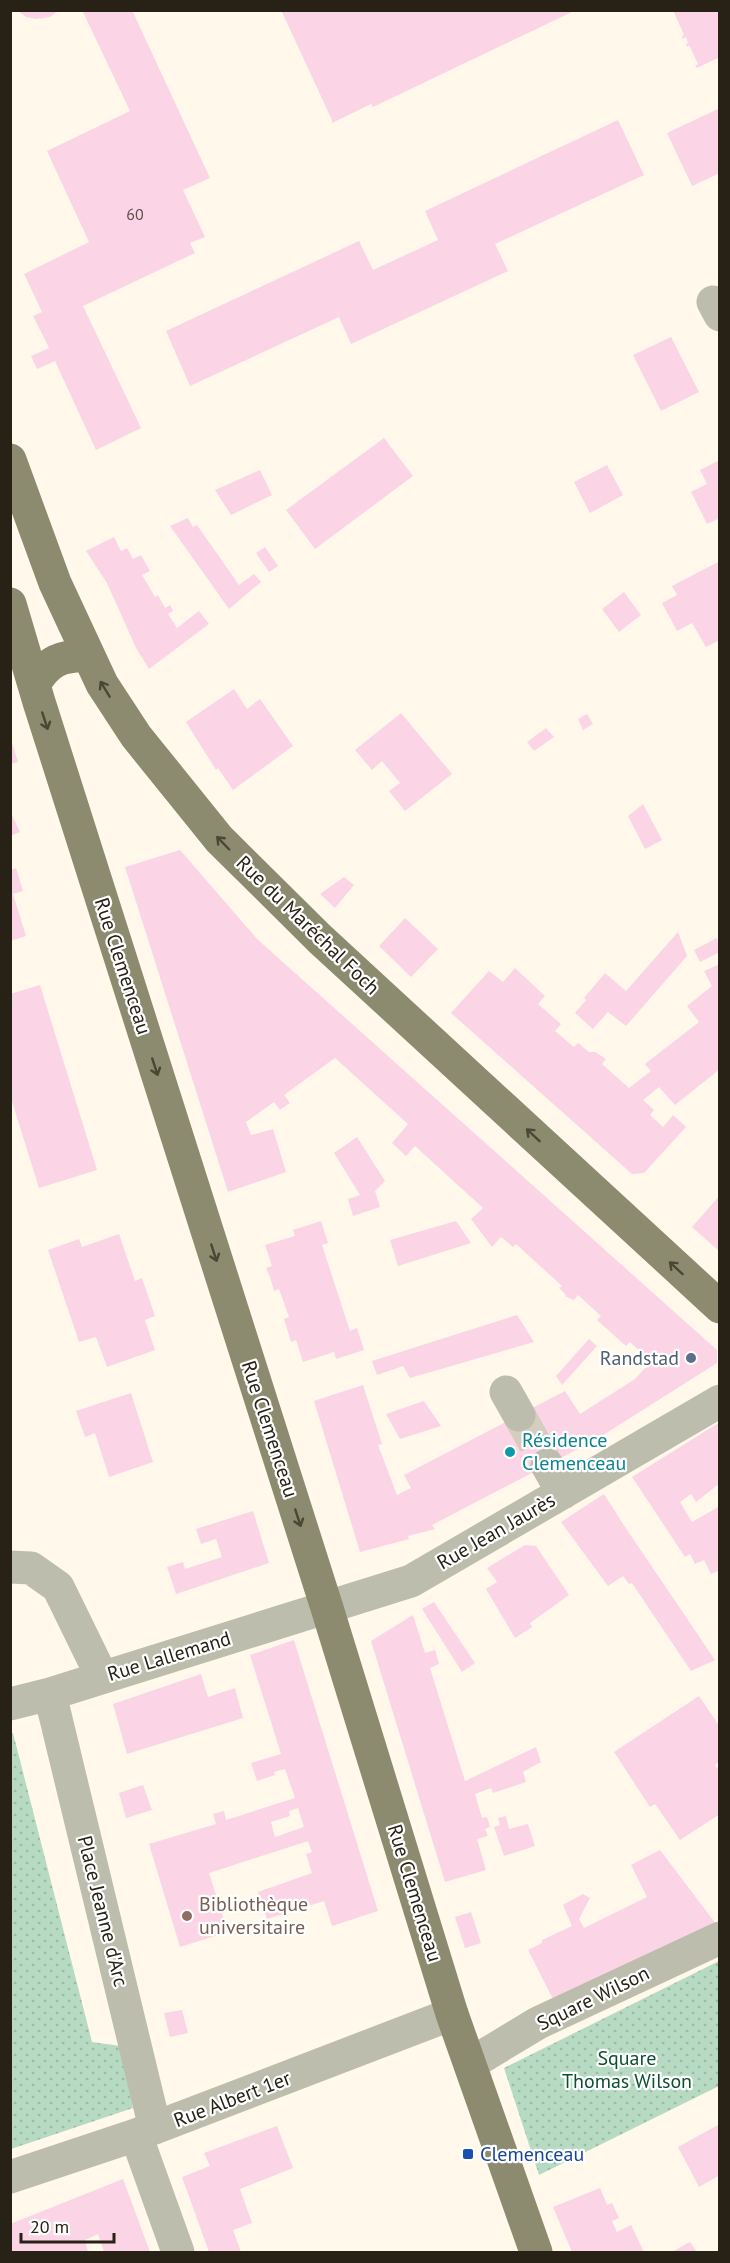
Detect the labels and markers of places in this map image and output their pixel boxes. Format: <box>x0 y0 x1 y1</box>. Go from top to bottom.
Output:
place label: Randstad <box>600 1345 679 1371</box>
marker: Randstad <box>684 1351 698 1365</box>
place label: Résidence Clemenceau <box>522 1427 626 1476</box>
marker: Résidence Clemenceau <box>503 1445 517 1459</box>
place label: Bibliothèque universitaire <box>199 1891 308 1940</box>
marker: Bibliothèque universitaire <box>180 1909 194 1923</box>
place label: Clemenceau <box>480 2141 584 2167</box>
marker: Clemenceau <box>461 2147 475 2161</box>

